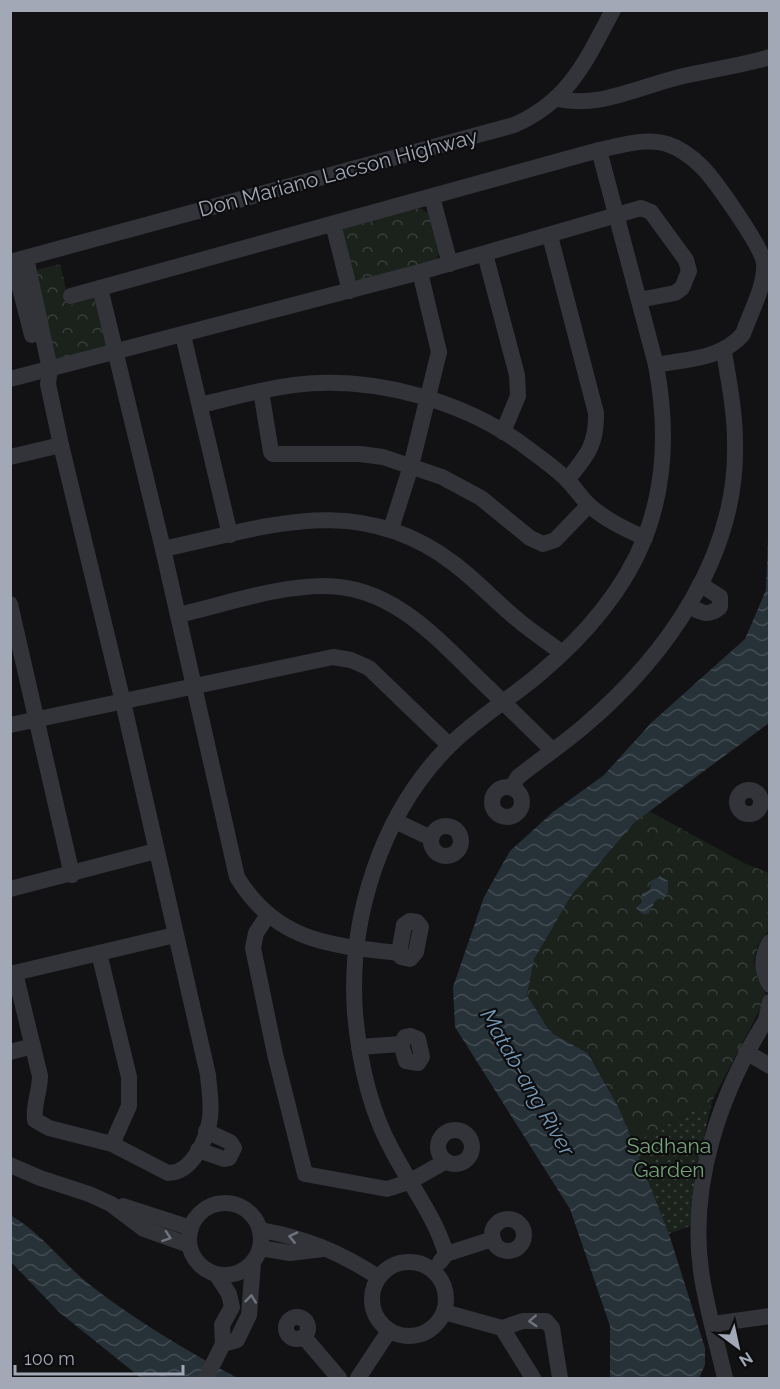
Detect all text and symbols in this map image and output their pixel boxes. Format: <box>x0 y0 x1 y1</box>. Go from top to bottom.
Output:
street label: Don Mariano Lacson Highway <box>195 123 480 222</box>
water label: Matab-ang River <box>475 1004 581 1161</box>
park label: Sadhana Garden <box>627 1133 711 1182</box>
one-way arrow <box>161 1230 172 1243</box>
one-way arrow <box>289 1231 299 1244</box>
one-way arrow <box>244 1295 257 1304</box>
one-way arrow <box>529 1314 538 1327</box>
north arrow <box>708 1317 768 1377</box>
scale bar <box>15 1338 183 1376</box>
text: 100 m <box>24 1348 75 1369</box>
text: N <box>736 1348 756 1370</box>

